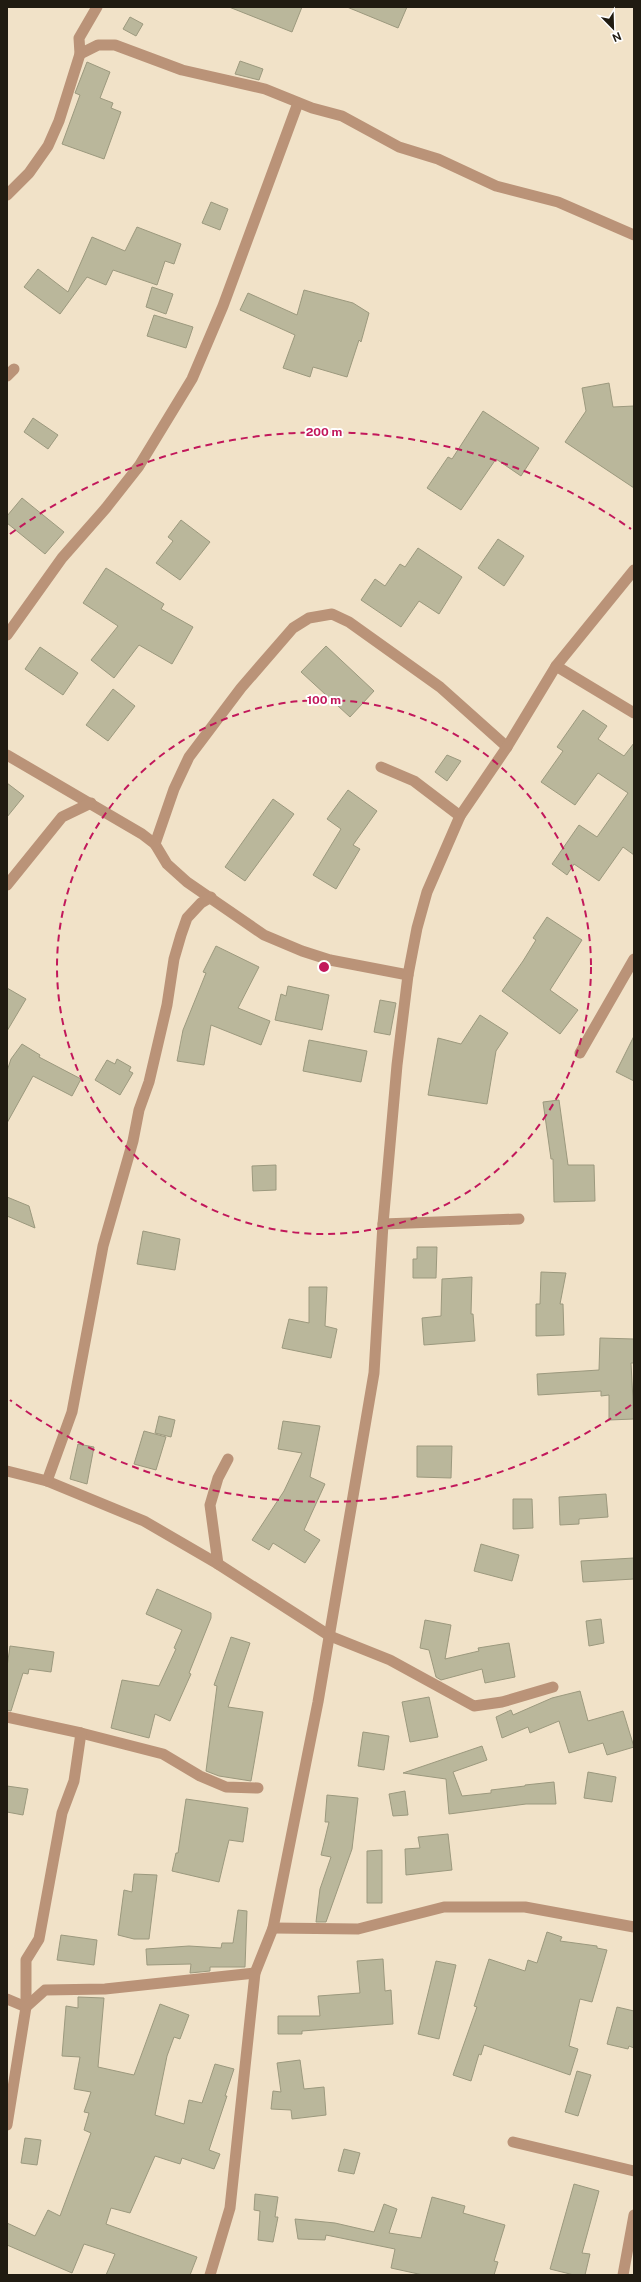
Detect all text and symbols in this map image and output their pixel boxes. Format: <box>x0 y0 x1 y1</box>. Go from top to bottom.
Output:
north arrow <box>593 8 633 48</box>
text: N <box>611 30 623 44</box>
text: 200 m <box>306 425 342 439</box>
text: 100 m <box>307 693 341 707</box>
centre of rings <box>317 960 331 974</box>

